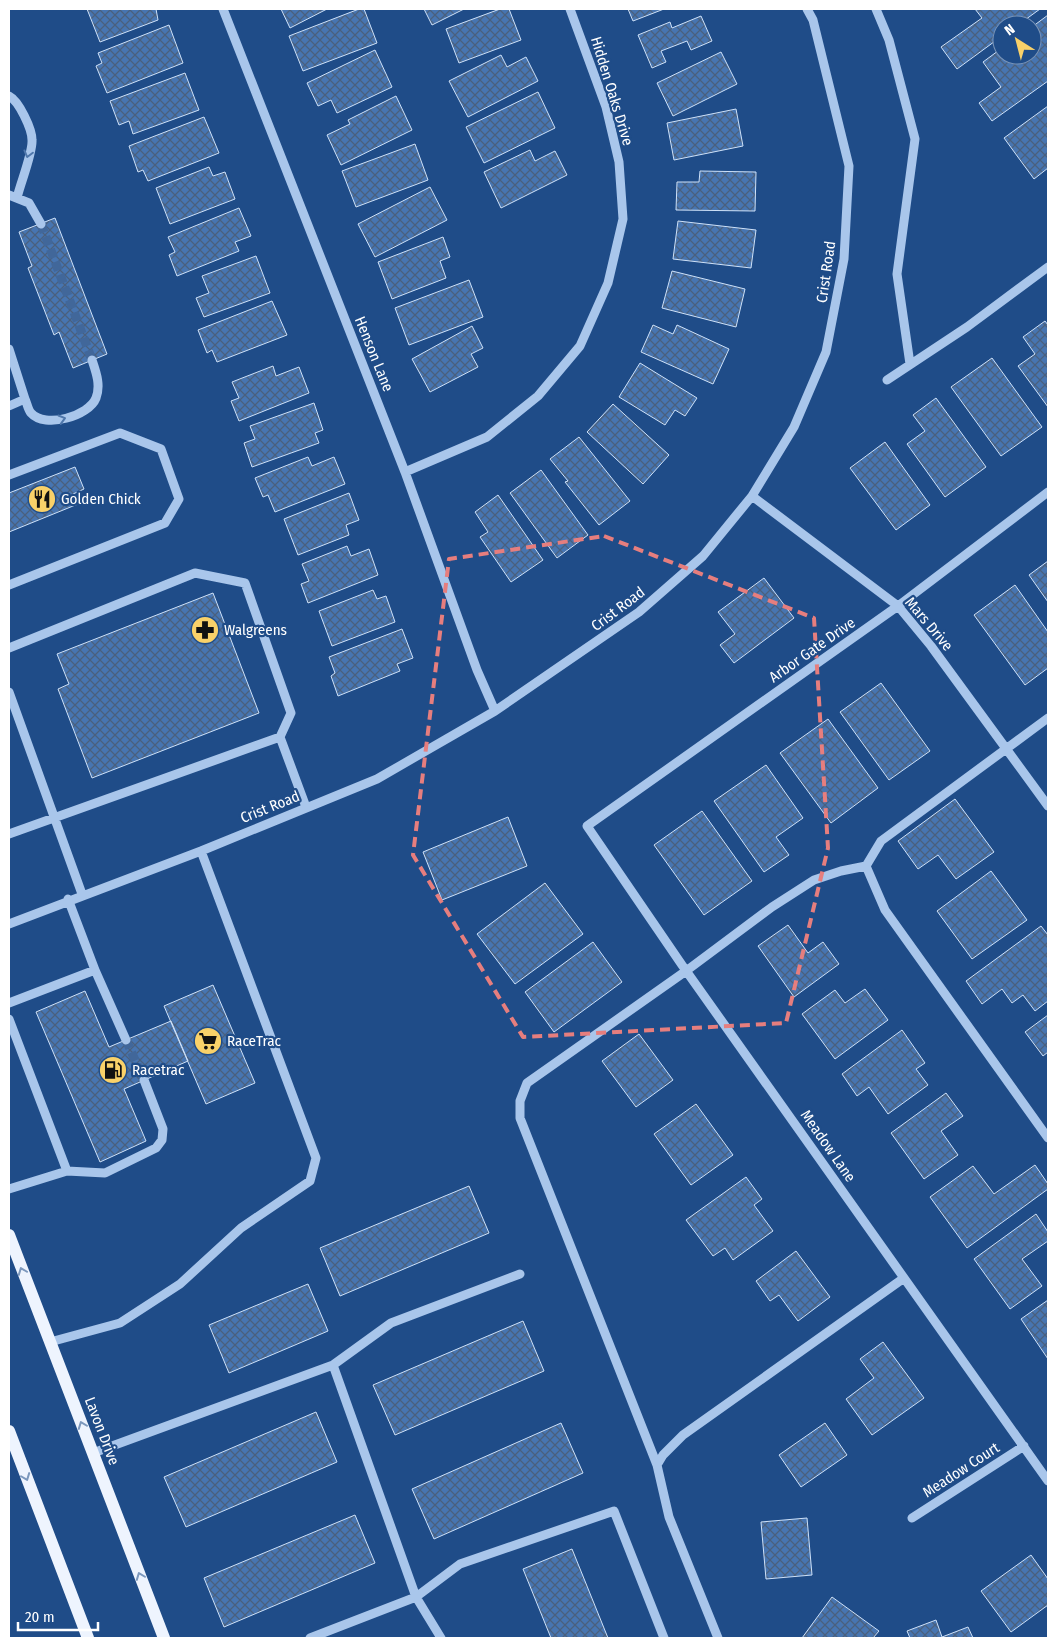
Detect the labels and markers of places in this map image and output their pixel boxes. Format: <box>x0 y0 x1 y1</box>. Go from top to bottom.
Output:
restaurant icon: Golden Chick <box>27 484 57 514</box>
place label: Golden Chick <box>61 490 141 508</box>
pharmacy icon: Walgreens <box>190 615 220 645</box>
place label: Walgreens <box>224 621 287 639</box>
supermarket icon: RaceTrac <box>193 1026 223 1056</box>
place label: RaceTrac <box>227 1032 282 1050</box>
fuel station icon: Racetrac <box>98 1055 128 1085</box>
place label: Racetrac <box>132 1061 185 1079</box>

